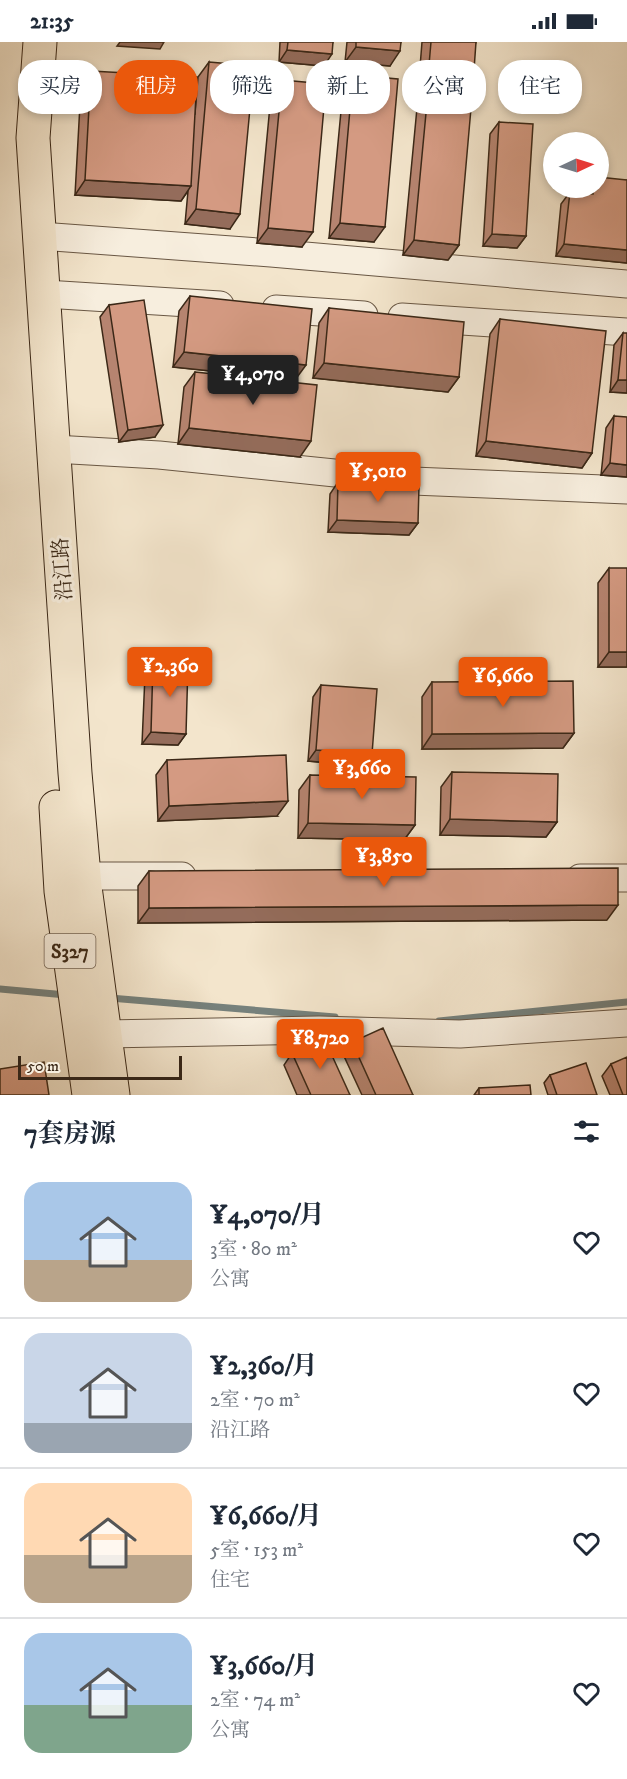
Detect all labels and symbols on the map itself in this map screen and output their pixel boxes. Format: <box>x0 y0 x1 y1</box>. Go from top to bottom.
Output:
north arrow <box>543 132 609 198</box>
pin: ¥4,070 <box>204 355 302 406</box>
pin: ¥5,010 <box>329 452 427 503</box>
street label: 沿江路 <box>48 537 78 601</box>
pin: ¥2,360 <box>121 647 219 698</box>
pin: ¥6,660 <box>454 657 552 708</box>
pin: ¥3,660 <box>313 749 411 800</box>
pin: ¥3,850 <box>335 837 433 888</box>
road number: S327 <box>44 934 96 968</box>
pin: ¥8,720 <box>271 1019 369 1070</box>
scale bar <box>18 1053 182 1080</box>

